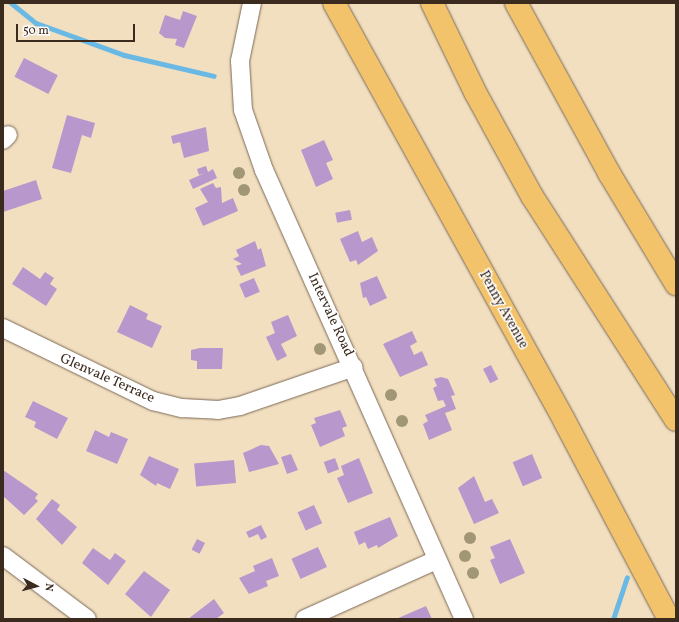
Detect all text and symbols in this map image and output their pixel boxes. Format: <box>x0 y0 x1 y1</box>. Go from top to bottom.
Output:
scale bar <box>18 16 137 42</box>
text: 50 m <box>23 23 49 39</box>
street label: Penny Avenue <box>475 268 531 352</box>
street label: Intervale Road <box>303 271 357 359</box>
street label: Glenvale Terrace <box>57 351 157 407</box>
north arrow <box>16 566 56 606</box>
text: N <box>41 583 56 592</box>

